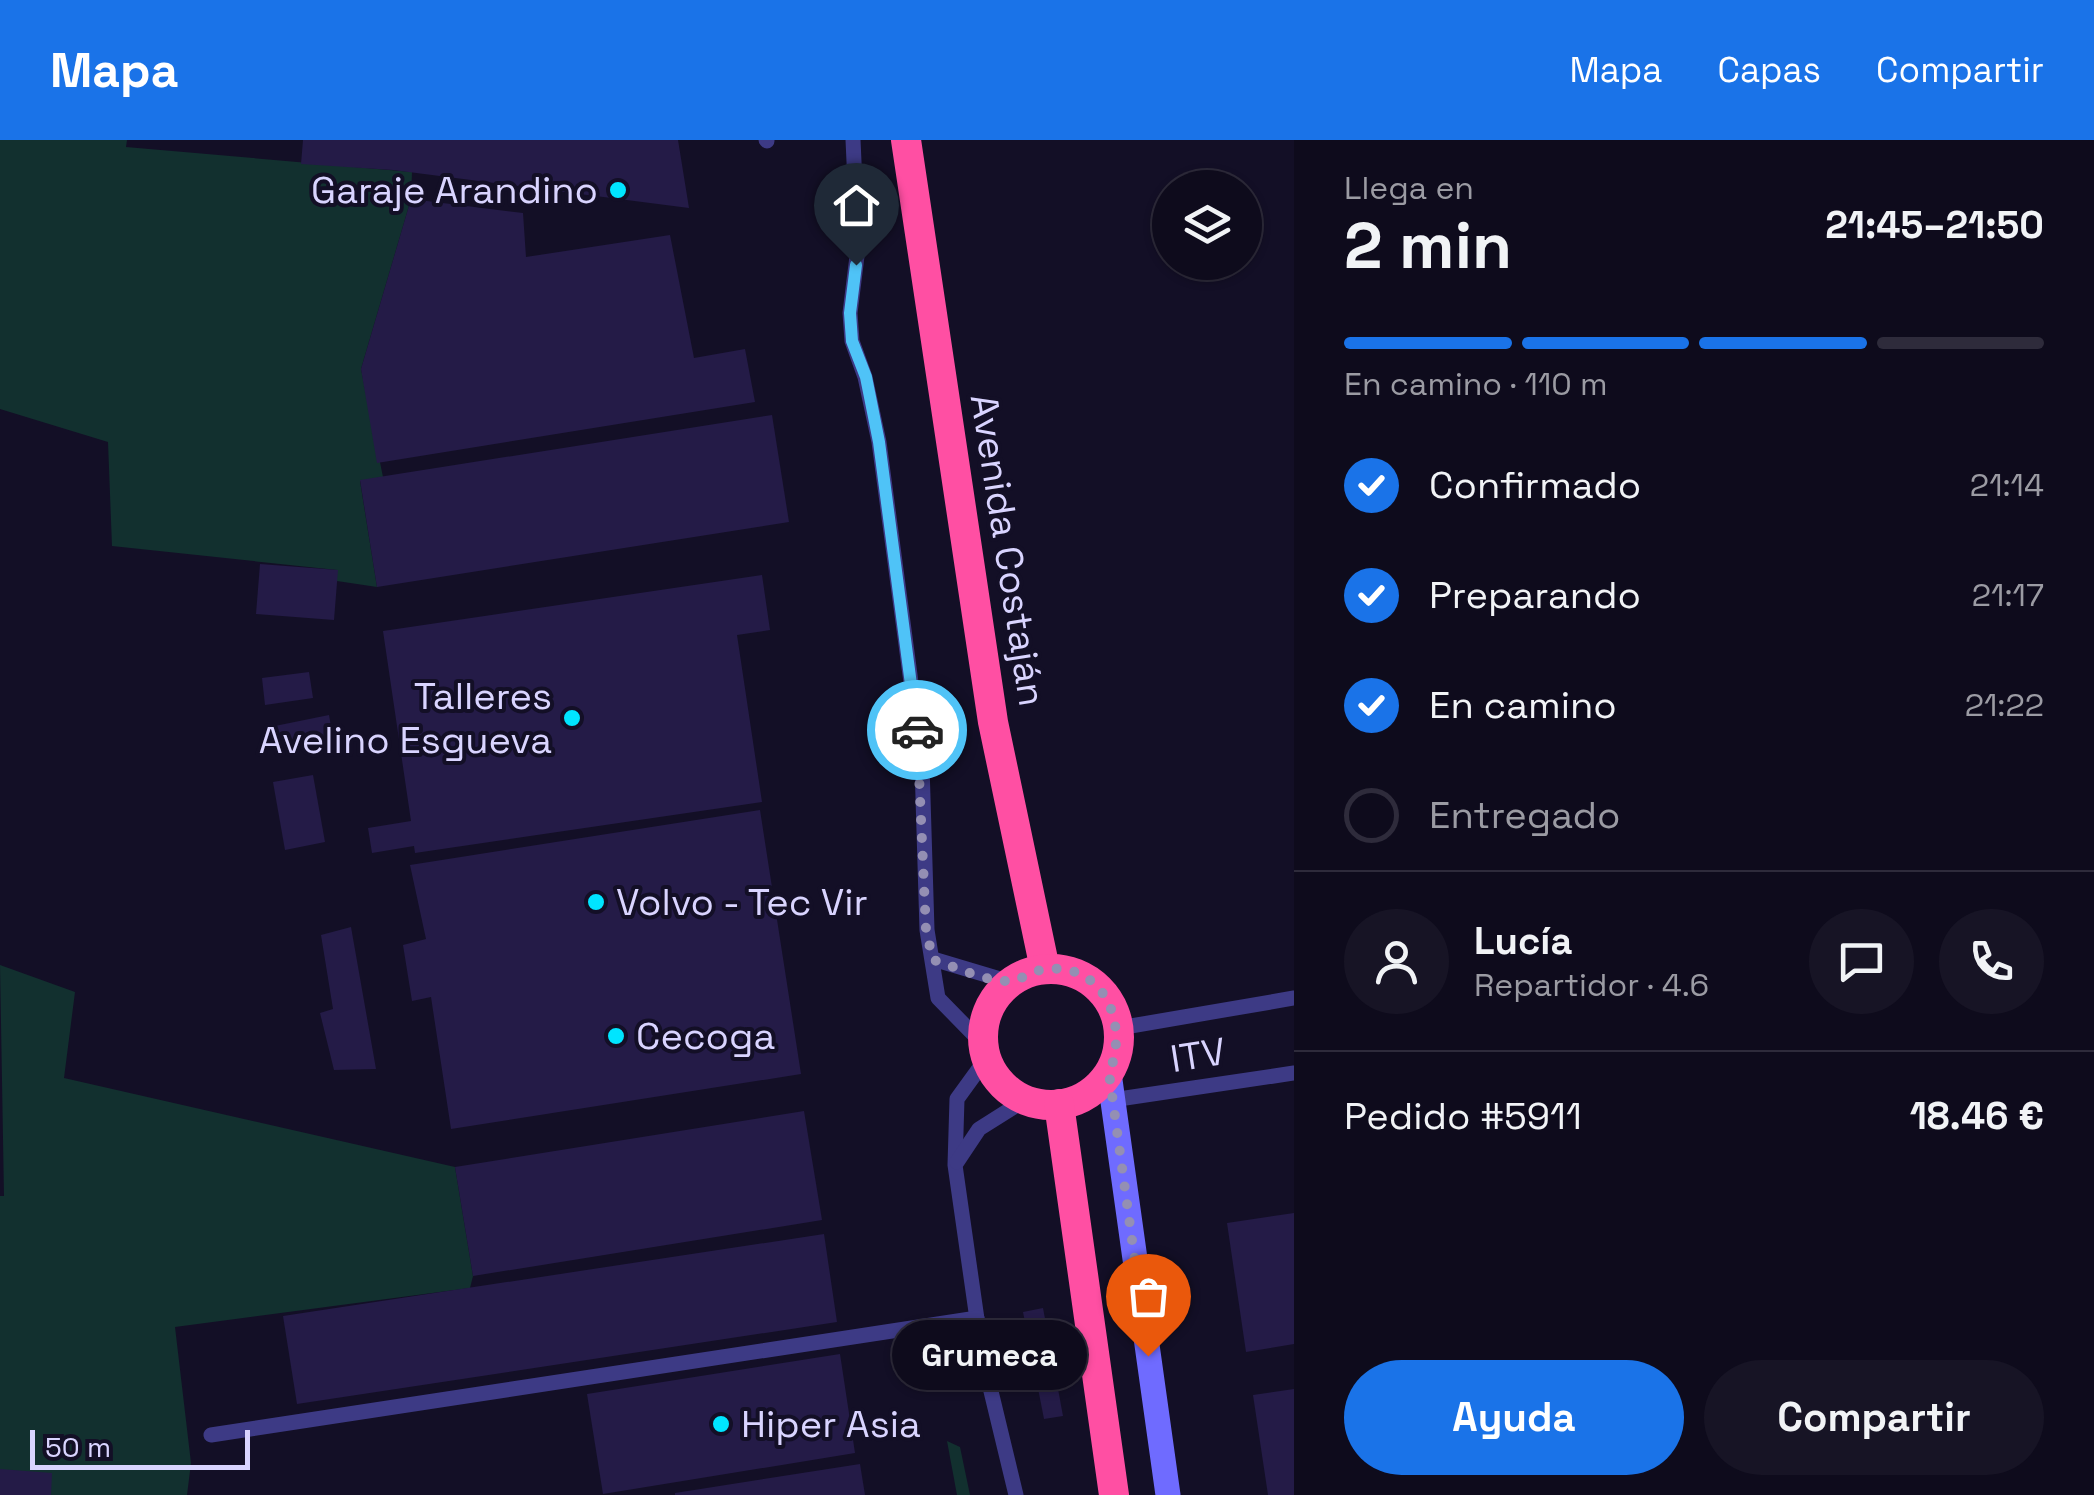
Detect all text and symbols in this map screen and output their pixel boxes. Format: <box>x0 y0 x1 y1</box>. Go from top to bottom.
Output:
text: Mapa <box>50 40 178 101</box>
text: Mapa <box>1569 48 1662 92</box>
text: Capas <box>1717 48 1821 92</box>
text: Compartir <box>1876 48 2044 92</box>
pin <box>814 163 899 266</box>
place label: Garaje Arandino <box>311 166 598 214</box>
text: Llega en <box>1344 168 1474 208</box>
map controls <box>1152 170 1262 280</box>
button: layers <box>1152 170 1262 280</box>
icon: home <box>829 178 884 233</box>
marker: Garaje Arandino <box>607 179 629 201</box>
text: 21:45–21:50 <box>1825 201 2044 249</box>
text: 2 min <box>1344 204 1512 287</box>
text: En camino · 110 m <box>1344 364 1608 404</box>
street label: Avenida Costaján <box>960 390 1056 710</box>
icon: check <box>1344 458 1399 513</box>
text: Confirmado <box>1429 461 1641 509</box>
text: 21:14 <box>1970 465 2044 505</box>
icon: check <box>1344 568 1399 623</box>
text: Preparando <box>1429 571 1641 619</box>
text: 21:17 <box>1972 575 2044 615</box>
place label: Talleres Avelino Esgueva <box>259 672 552 764</box>
icon: check <box>1344 678 1399 733</box>
courier <box>867 680 967 780</box>
text: En camino <box>1429 681 1617 729</box>
text: 21:22 <box>1965 685 2044 725</box>
icon: car <box>890 703 945 758</box>
marker: Talleres Avelino Esgueva <box>561 707 583 729</box>
text: Entregado <box>1429 791 1620 839</box>
place label: Volvo - Tec Vir <box>616 878 868 926</box>
marker: Volvo - Tec Vir <box>585 891 607 913</box>
button: person <box>1344 909 1449 1014</box>
button: chat <box>1809 909 1914 1014</box>
button: phone <box>1939 909 2044 1014</box>
text: Lucía <box>1474 917 1572 965</box>
text: Repartidor · 4.6 <box>1474 965 1709 1005</box>
place label: Cecoga <box>636 1012 775 1060</box>
marker: Cecoga <box>605 1025 627 1047</box>
street label: ITV <box>1167 1027 1229 1083</box>
text: Pedido #5911 <box>1344 1092 1582 1140</box>
text: 18.46 € <box>1910 1092 2044 1140</box>
pin <box>1106 1254 1191 1357</box>
icon: bag <box>1121 1269 1176 1324</box>
callout: Grumeca <box>893 1321 1088 1391</box>
text: Grumeca <box>921 1335 1058 1375</box>
button: Ayuda <box>1344 1360 1684 1475</box>
button: Compartir <box>1704 1360 2044 1475</box>
place label: Hiper Asia <box>741 1400 921 1448</box>
marker: Hiper Asia <box>710 1413 732 1435</box>
scale bar <box>30 1425 250 1470</box>
text: 50 m <box>45 1429 111 1465</box>

